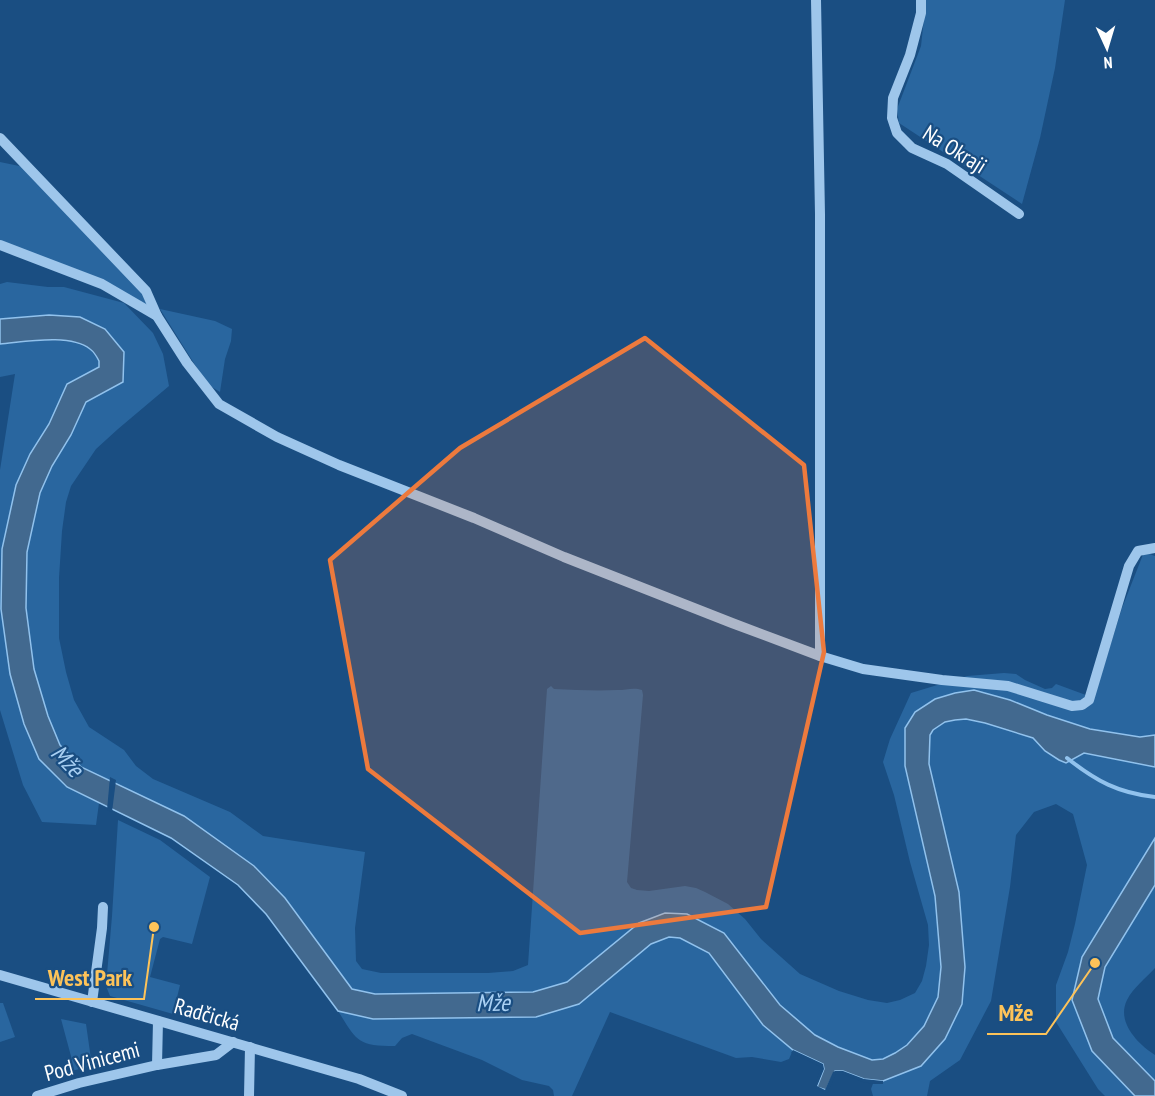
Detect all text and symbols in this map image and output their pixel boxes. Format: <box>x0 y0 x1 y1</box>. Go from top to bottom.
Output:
north arrow <box>1077 18 1137 78</box>
text: N <box>1103 53 1113 73</box>
street label: Na Okraji <box>918 119 992 179</box>
water label: Mže <box>45 738 92 785</box>
callout: West Park <box>35 957 144 999</box>
text: West Park <box>47 962 132 993</box>
water label: Mže <box>476 987 512 1018</box>
street label: Radčická <box>171 991 243 1037</box>
callout: Mže <box>987 992 1046 1034</box>
text: Mže <box>998 997 1034 1028</box>
street label: Pod Vinicemi <box>41 1035 143 1087</box>

